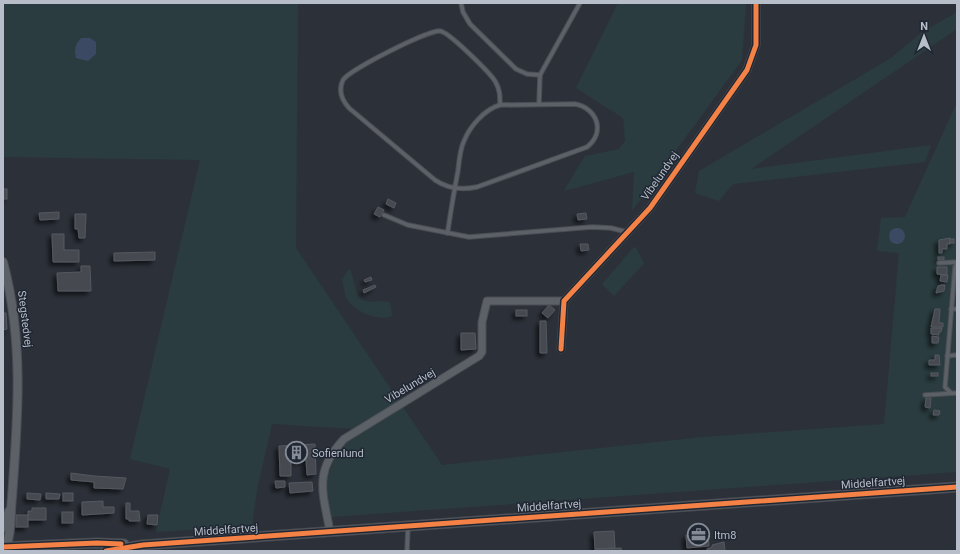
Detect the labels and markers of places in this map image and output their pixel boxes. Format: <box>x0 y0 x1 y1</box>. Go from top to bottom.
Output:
building icon: Sofienlund <box>284 440 310 466</box>
place label: Sofienlund <box>312 447 364 460</box>
office icon: Itm8 <box>685 522 711 548</box>
place label: Itm8 <box>714 529 736 542</box>

